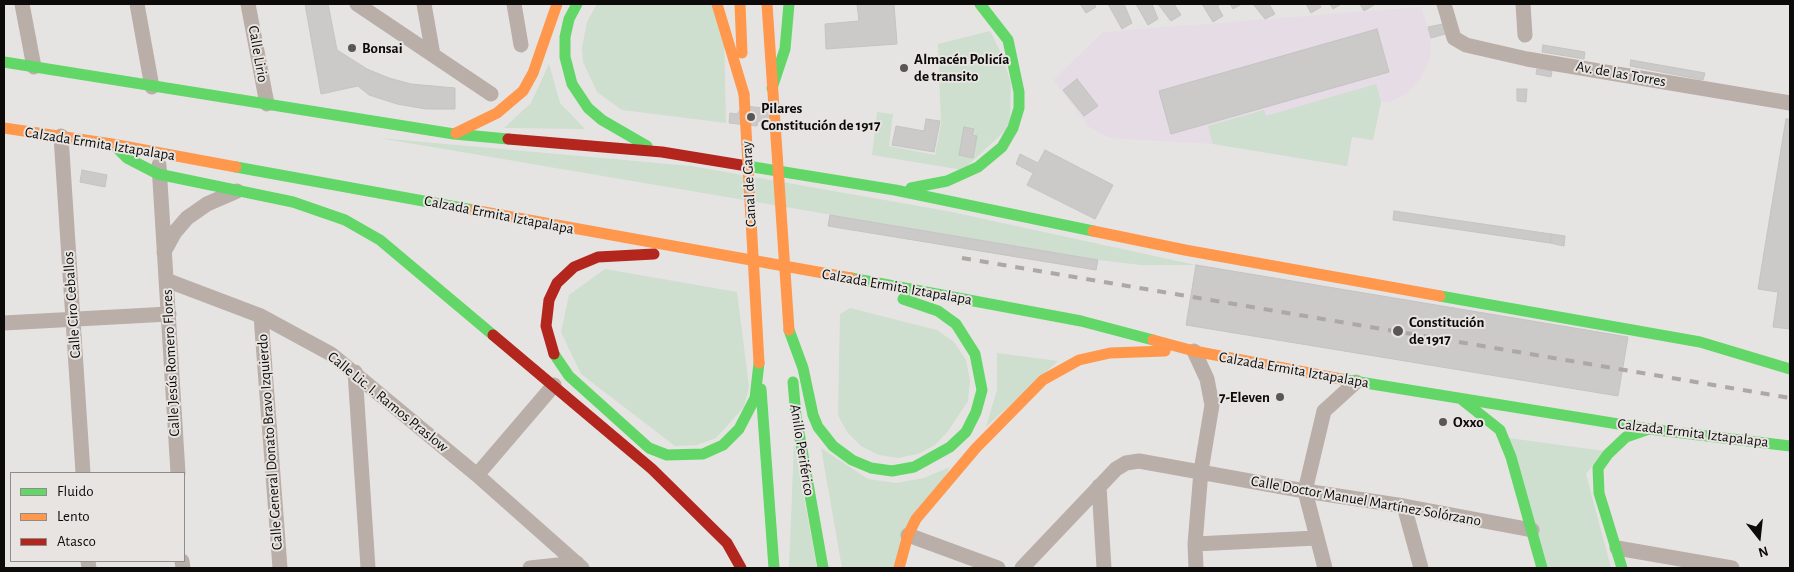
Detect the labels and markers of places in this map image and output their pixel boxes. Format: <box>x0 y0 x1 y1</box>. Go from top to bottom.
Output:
place label: Bonsai <box>362 39 403 57</box>
marker: Bonsai <box>346 42 358 54</box>
place label: Almacén Policía de transito <box>914 50 1009 85</box>
marker: Almacén Policía de transito <box>898 62 910 74</box>
place label: Pilares Constitución de 1917 <box>761 99 880 134</box>
marker: Pilares Constitución de 1917 <box>745 111 757 123</box>
place label: Constitución de 1917 <box>1409 313 1484 348</box>
marker: Constitución de 1917 <box>1391 324 1405 338</box>
place label: 7-Eleven <box>1219 388 1270 406</box>
marker: 7-Eleven <box>1274 391 1286 403</box>
place label: Oxxo <box>1453 413 1484 431</box>
marker: Oxxo <box>1437 416 1449 428</box>

